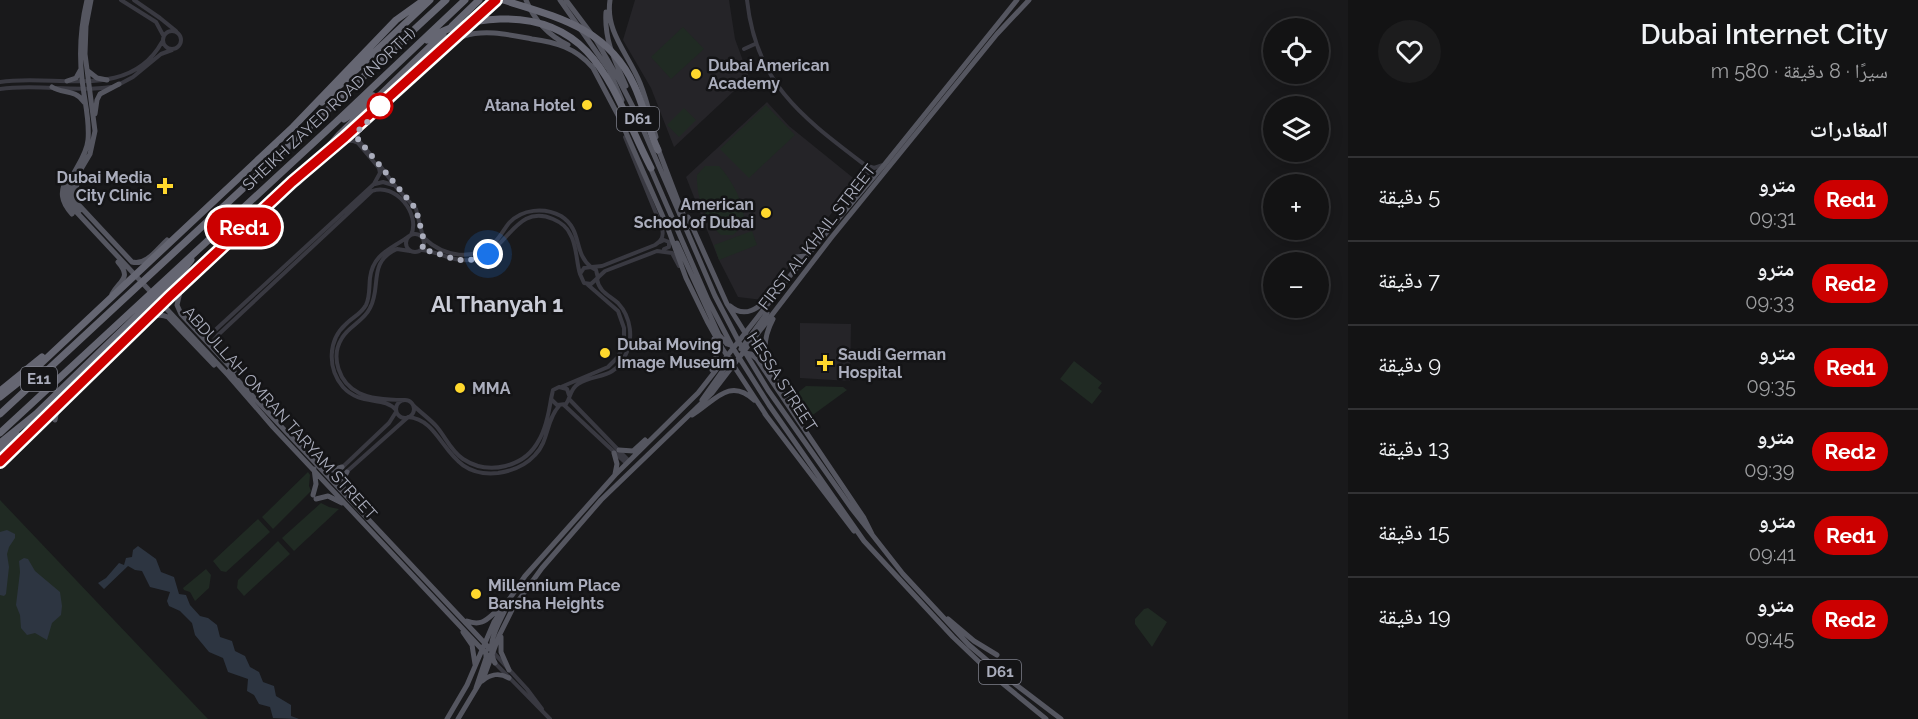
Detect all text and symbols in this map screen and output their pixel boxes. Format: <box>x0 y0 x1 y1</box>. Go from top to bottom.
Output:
map controls <box>1263 18 1329 318</box>
button: locate <box>1263 18 1329 84</box>
text: Dubai Internet City <box>1640 18 1888 51</box>
button: heart <box>1378 20 1441 83</box>
street label: SHEIKH ZAYED ROAD (NORTH) <box>238 24 420 194</box>
place label: Dubai American Academy <box>708 56 829 93</box>
text: سيرًا · 8 دقيقة · 580 m <box>1711 59 1888 83</box>
marker: Dubai American Academy <box>689 67 703 81</box>
unlabelled marker <box>367 93 393 119</box>
place label: Atana Hotel <box>485 96 576 115</box>
button: layers <box>1263 96 1329 162</box>
marker: Atana Hotel <box>580 98 594 112</box>
road number: D61 <box>617 107 659 131</box>
text: المغادرات <box>1810 116 1888 142</box>
street label: FIRST AL KHAIL STREET <box>754 160 880 313</box>
place label: Dubai Media City Clinic <box>57 168 152 205</box>
text: مترو <box>1758 171 1796 197</box>
button: + <box>1263 174 1329 240</box>
marker: Dubai Media City Clinic <box>156 177 174 195</box>
text: 5 دقيقة <box>1378 183 1440 209</box>
text: Red1 <box>1826 187 1876 212</box>
place label: American School of Dubai <box>634 195 754 232</box>
marker: American School of Dubai <box>759 206 773 220</box>
text: 09:31 <box>1749 206 1796 230</box>
line badge: Red1 <box>202 208 286 246</box>
text: Red1 <box>219 215 269 240</box>
your location <box>473 239 503 269</box>
button: − <box>1263 252 1329 318</box>
text: مترو <box>1756 255 1794 281</box>
text: 7 دقيقة <box>1378 267 1440 293</box>
text: Red2 <box>1824 271 1876 296</box>
text: 09:33 <box>1745 290 1794 314</box>
district label: Al Thanyah 1 <box>431 291 563 317</box>
street label: ABDULLAH OMRAN TARYAM STREET <box>179 302 381 524</box>
street label: HESSA STREET <box>743 329 821 435</box>
place label: Dubai Moving Image Museum <box>617 335 735 372</box>
text: مترو <box>1758 339 1796 365</box>
place label: Saudi German Hospital <box>838 345 946 382</box>
marker: Dubai Moving Image Museum <box>598 346 612 360</box>
text: 9 دقيقة <box>1378 351 1441 377</box>
marker: Saudi German Hospital <box>816 354 834 372</box>
text: Red1 <box>1826 355 1876 380</box>
road number: E11 <box>21 367 57 391</box>
text: 09:35 <box>1747 374 1796 398</box>
place label: MMA <box>472 379 511 398</box>
marker: MMA <box>453 381 467 395</box>
text: مترو <box>1756 423 1794 449</box>
text: 13 دقيقة <box>1378 435 1450 461</box>
text: Red2 <box>1824 439 1876 464</box>
text: 09:39 <box>1744 458 1794 482</box>
text: مترو <box>1758 507 1796 533</box>
text: 15 دقيقة <box>1378 519 1450 545</box>
text: Red1 <box>1826 523 1876 548</box>
text: 09:41 <box>1749 542 1796 566</box>
place label: Millennium Place Barsha Heights <box>488 576 621 613</box>
marker: Millennium Place Barsha Heights <box>469 587 483 601</box>
text: مترو <box>1756 591 1794 617</box>
text: 19 دقيقة <box>1378 603 1451 629</box>
text: Red2 <box>1824 607 1876 632</box>
text: 09:45 <box>1745 626 1794 650</box>
road number: D61 <box>979 660 1021 684</box>

